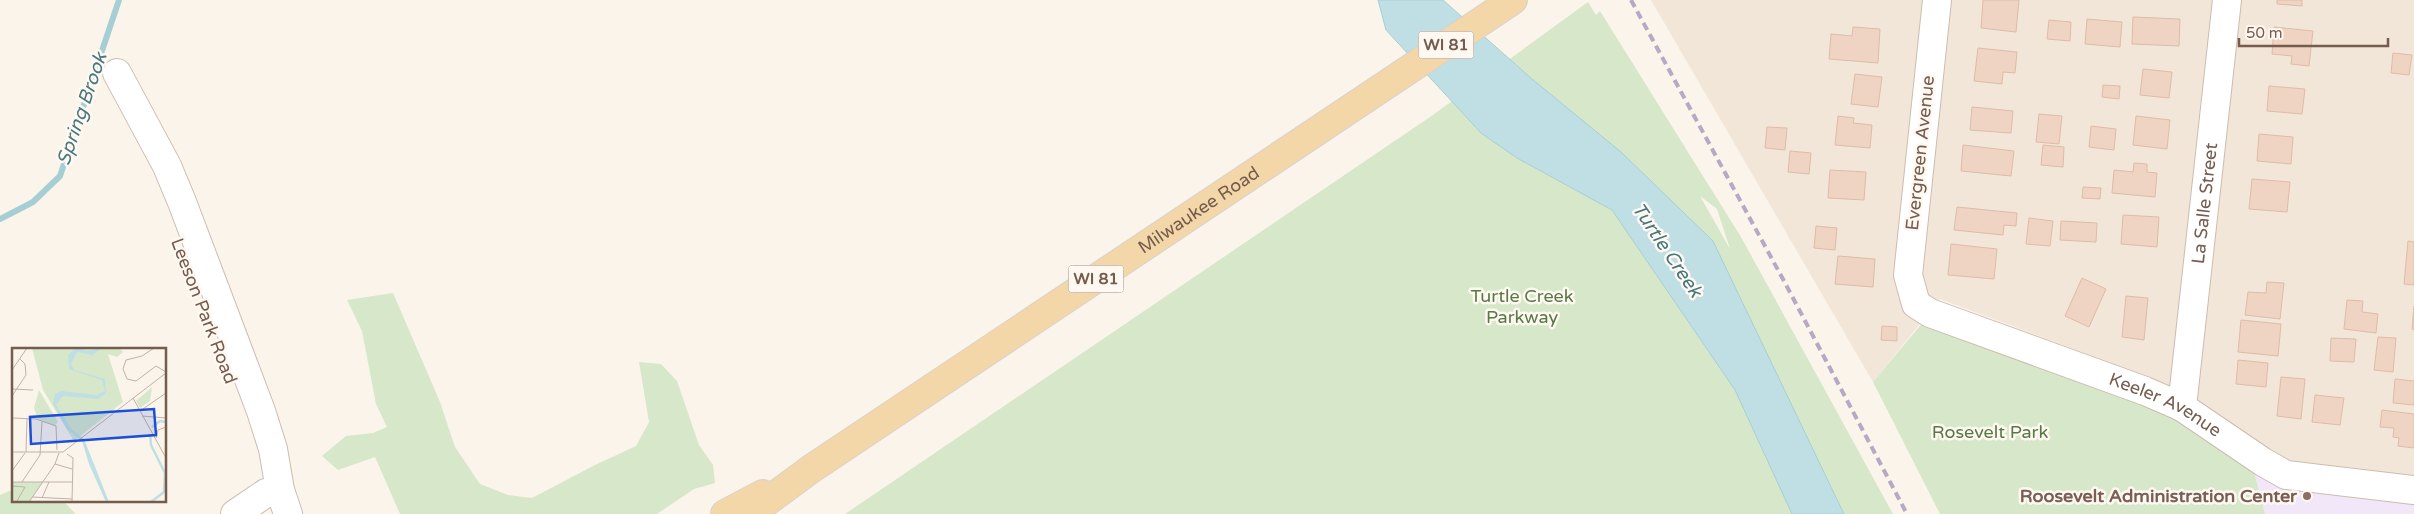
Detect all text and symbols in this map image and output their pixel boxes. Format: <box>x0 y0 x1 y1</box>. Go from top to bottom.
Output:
scale bar <box>2239 15 2388 47</box>
text: 50 m <box>2246 24 2283 42</box>
road number: WI 81 <box>1418 32 1474 58</box>
water label: Spring Brook <box>52 48 112 168</box>
street label: Evergreen Avenue <box>1901 74 1939 232</box>
street label: La Salle Street <box>2187 141 2222 265</box>
street label: Milwaukee Road <box>1134 162 1264 258</box>
water label: Turtle Creek <box>1627 199 1707 303</box>
street label: Leeson Park Road <box>166 235 242 387</box>
road number: WI 81 <box>1068 266 1124 292</box>
park label: Turtle Creek Parkway <box>1470 285 1574 328</box>
inset map <box>12 348 166 502</box>
street label: Keeler Avenue <box>2106 368 2226 442</box>
park label: Rosevelt Park <box>1932 421 2048 443</box>
place label: Roosevelt Administration Center <box>2020 485 2298 507</box>
marker: Roosevelt Administration Center <box>2301 490 2313 502</box>

